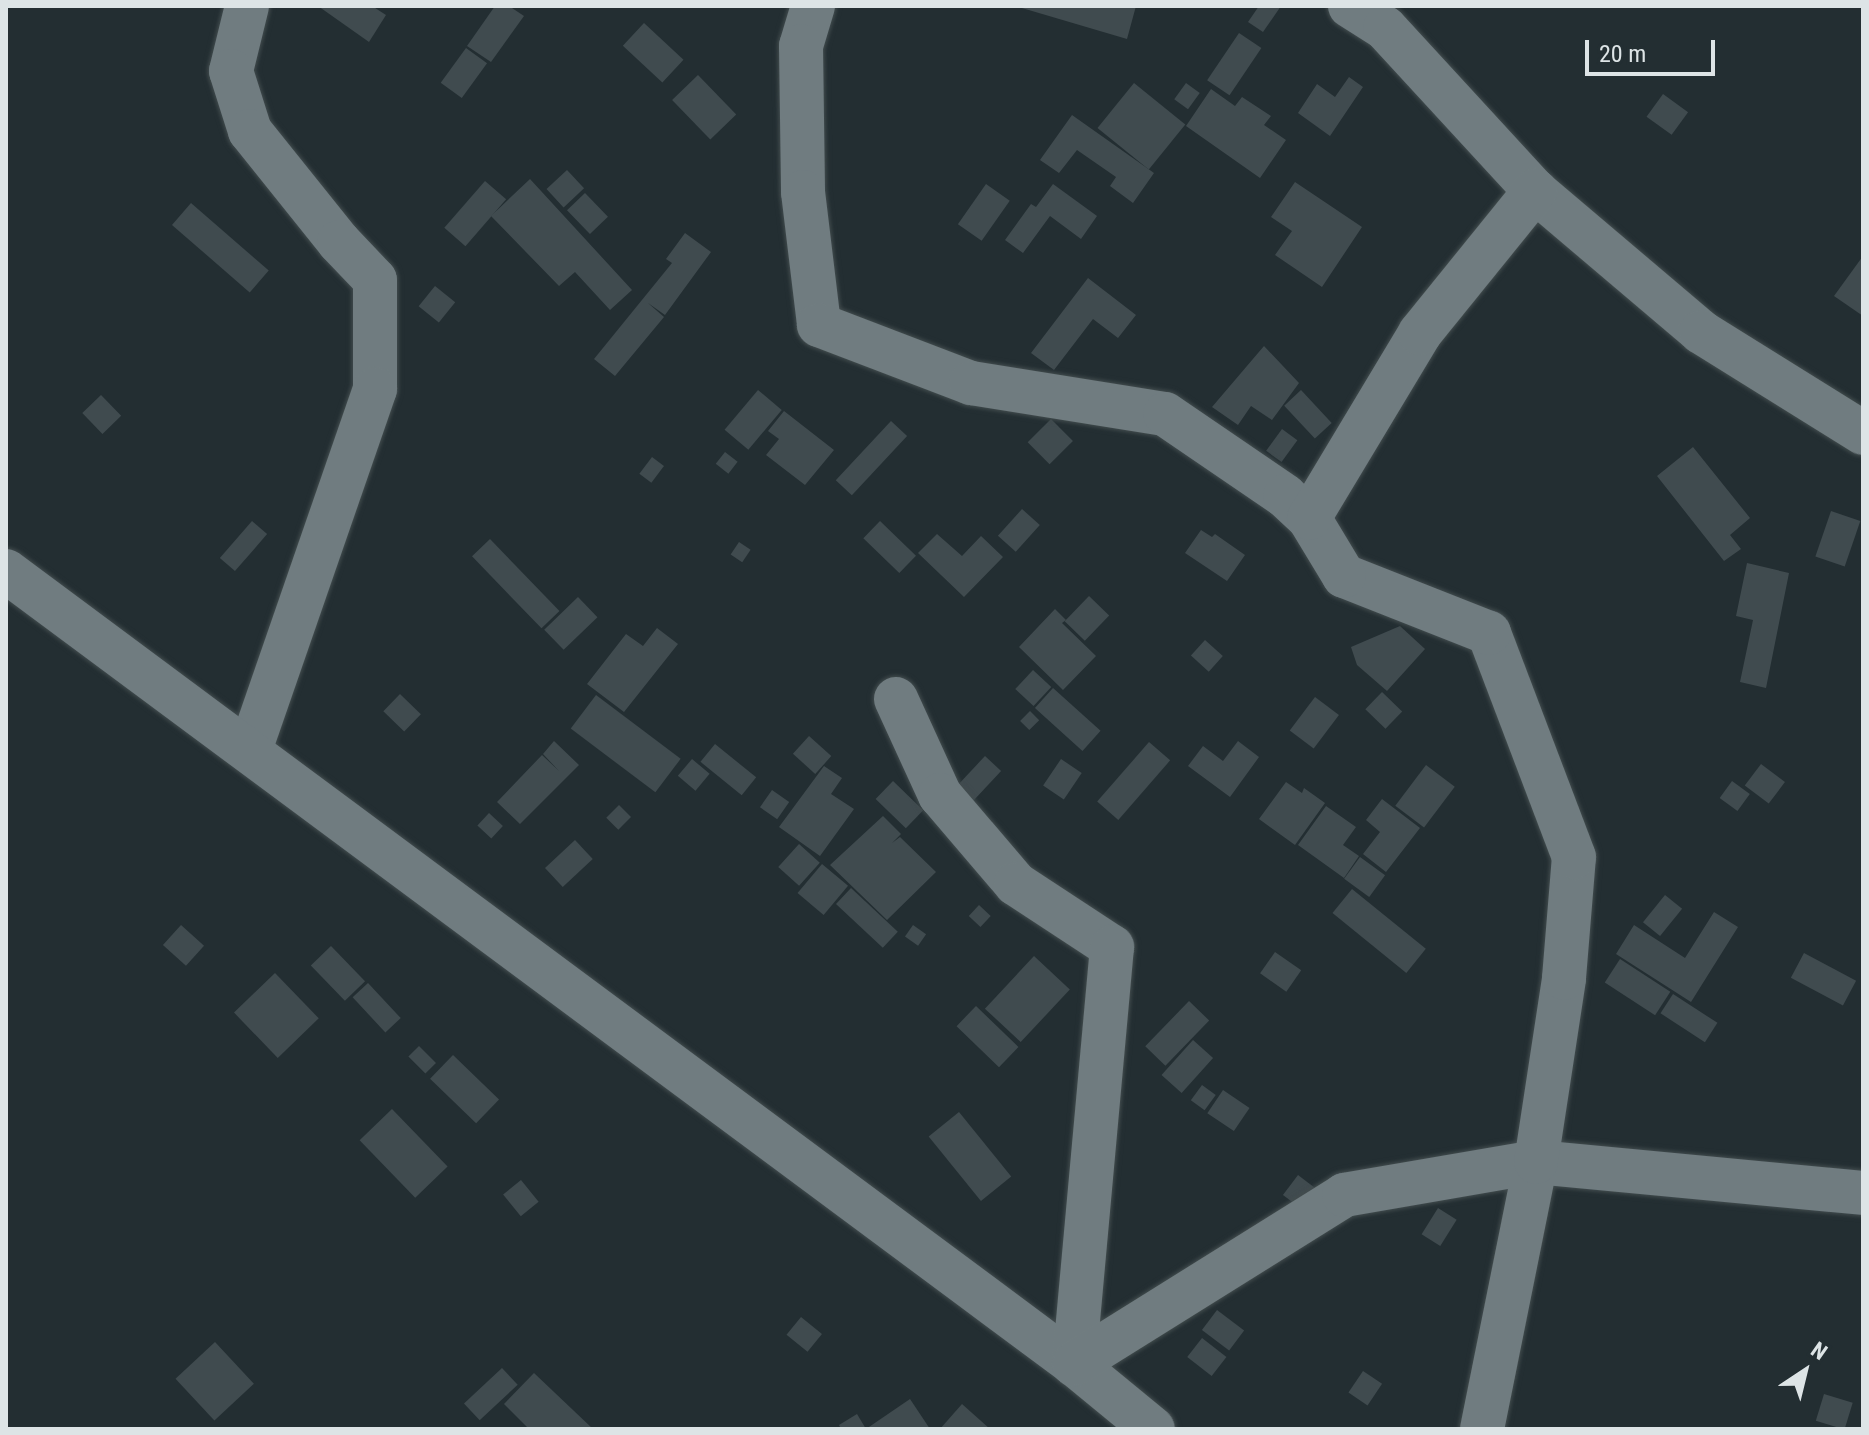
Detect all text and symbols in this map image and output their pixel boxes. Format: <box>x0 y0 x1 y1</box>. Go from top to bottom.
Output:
scale bar <box>1589 24 1719 74</box>
text: 20 m <box>1599 40 1646 68</box>
north arrow <box>1765 1331 1845 1411</box>
text: N <box>1806 1337 1832 1365</box>

